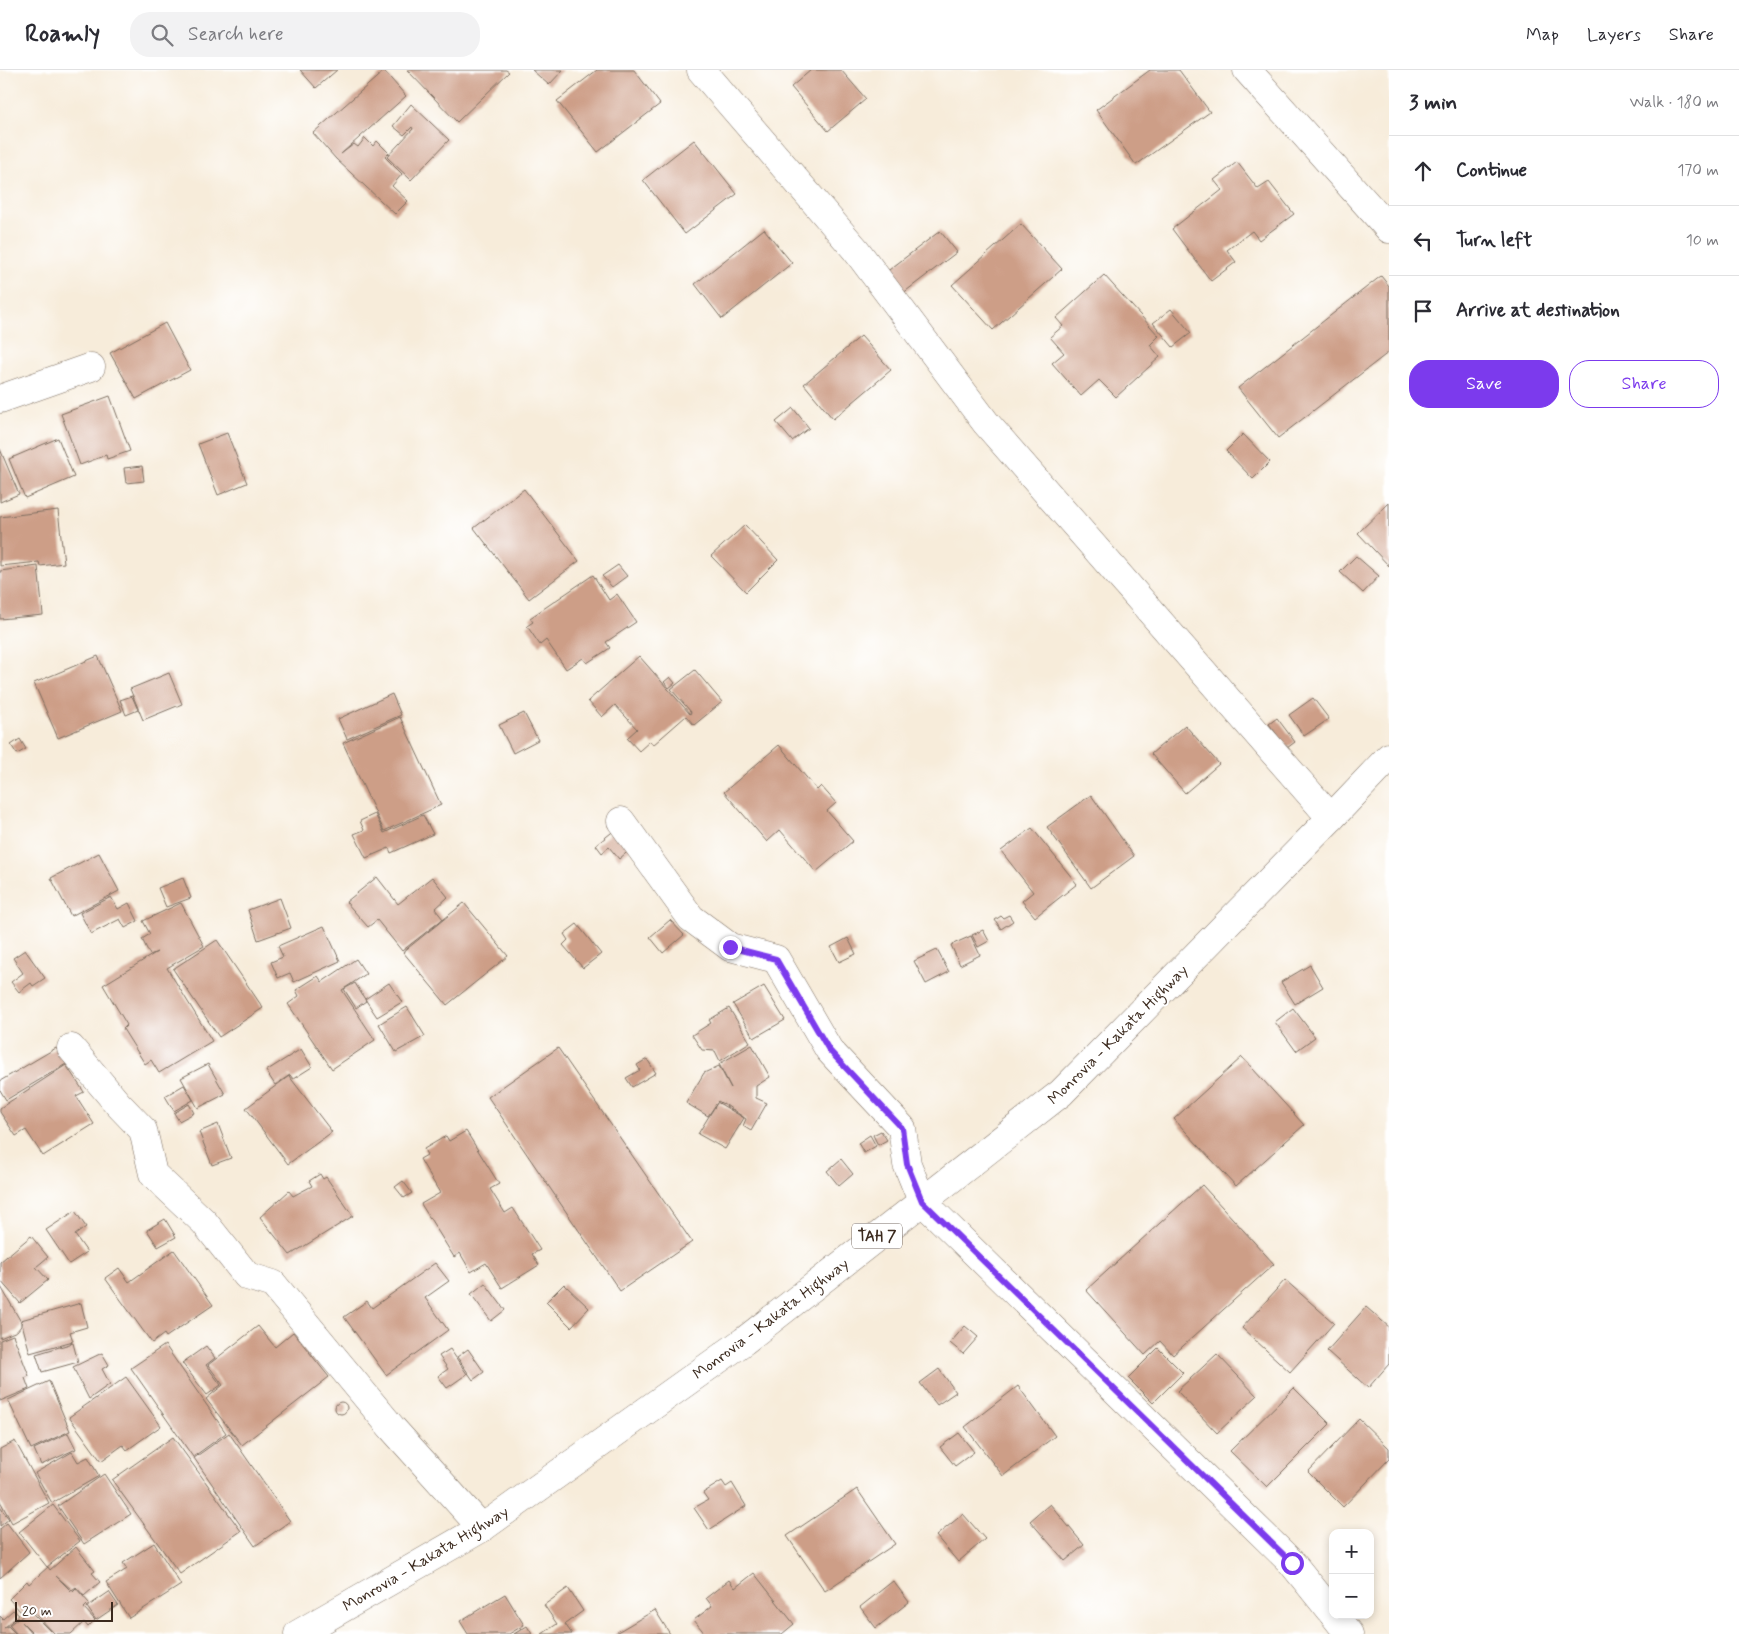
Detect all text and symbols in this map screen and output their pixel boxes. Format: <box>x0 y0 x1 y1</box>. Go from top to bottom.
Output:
search box <box>130 12 480 57</box>
text: Roamly <box>25 19 100 50</box>
icon: search <box>148 21 176 49</box>
text: Search here <box>188 22 284 47</box>
text: Map <box>1526 23 1559 47</box>
text: Layers <box>1587 23 1641 47</box>
text: Share <box>1669 23 1714 47</box>
text: 3 min <box>1409 89 1457 117</box>
text: Walk · 180 m <box>1630 92 1719 113</box>
icon: ahead <box>1409 157 1437 185</box>
text: Continue <box>1456 158 1527 183</box>
text: 170 m <box>1677 160 1719 181</box>
icon: left <box>1409 227 1437 255</box>
text: Turn left <box>1456 228 1532 253</box>
text: 10 m <box>1686 230 1719 251</box>
icon: arrive <box>1409 297 1437 325</box>
text: Arrive at destination <box>1456 298 1620 323</box>
button: Save <box>1409 360 1559 408</box>
button: Share <box>1569 360 1719 408</box>
route end <box>719 936 742 959</box>
street label: Monrovia - Kakata Highway <box>1043 960 1193 1110</box>
road number: TAH 7 <box>852 1224 902 1248</box>
street label: Monrovia - Kakata Highway <box>689 1254 854 1386</box>
street label: Monrovia - Kakata Highway <box>339 1501 513 1618</box>
map controls <box>1329 1529 1374 1619</box>
button: + <box>1329 1529 1374 1574</box>
route start <box>1281 1552 1304 1575</box>
button: − <box>1329 1574 1374 1619</box>
scale bar <box>15 1599 112 1622</box>
text: 20 m <box>22 1602 52 1620</box>

